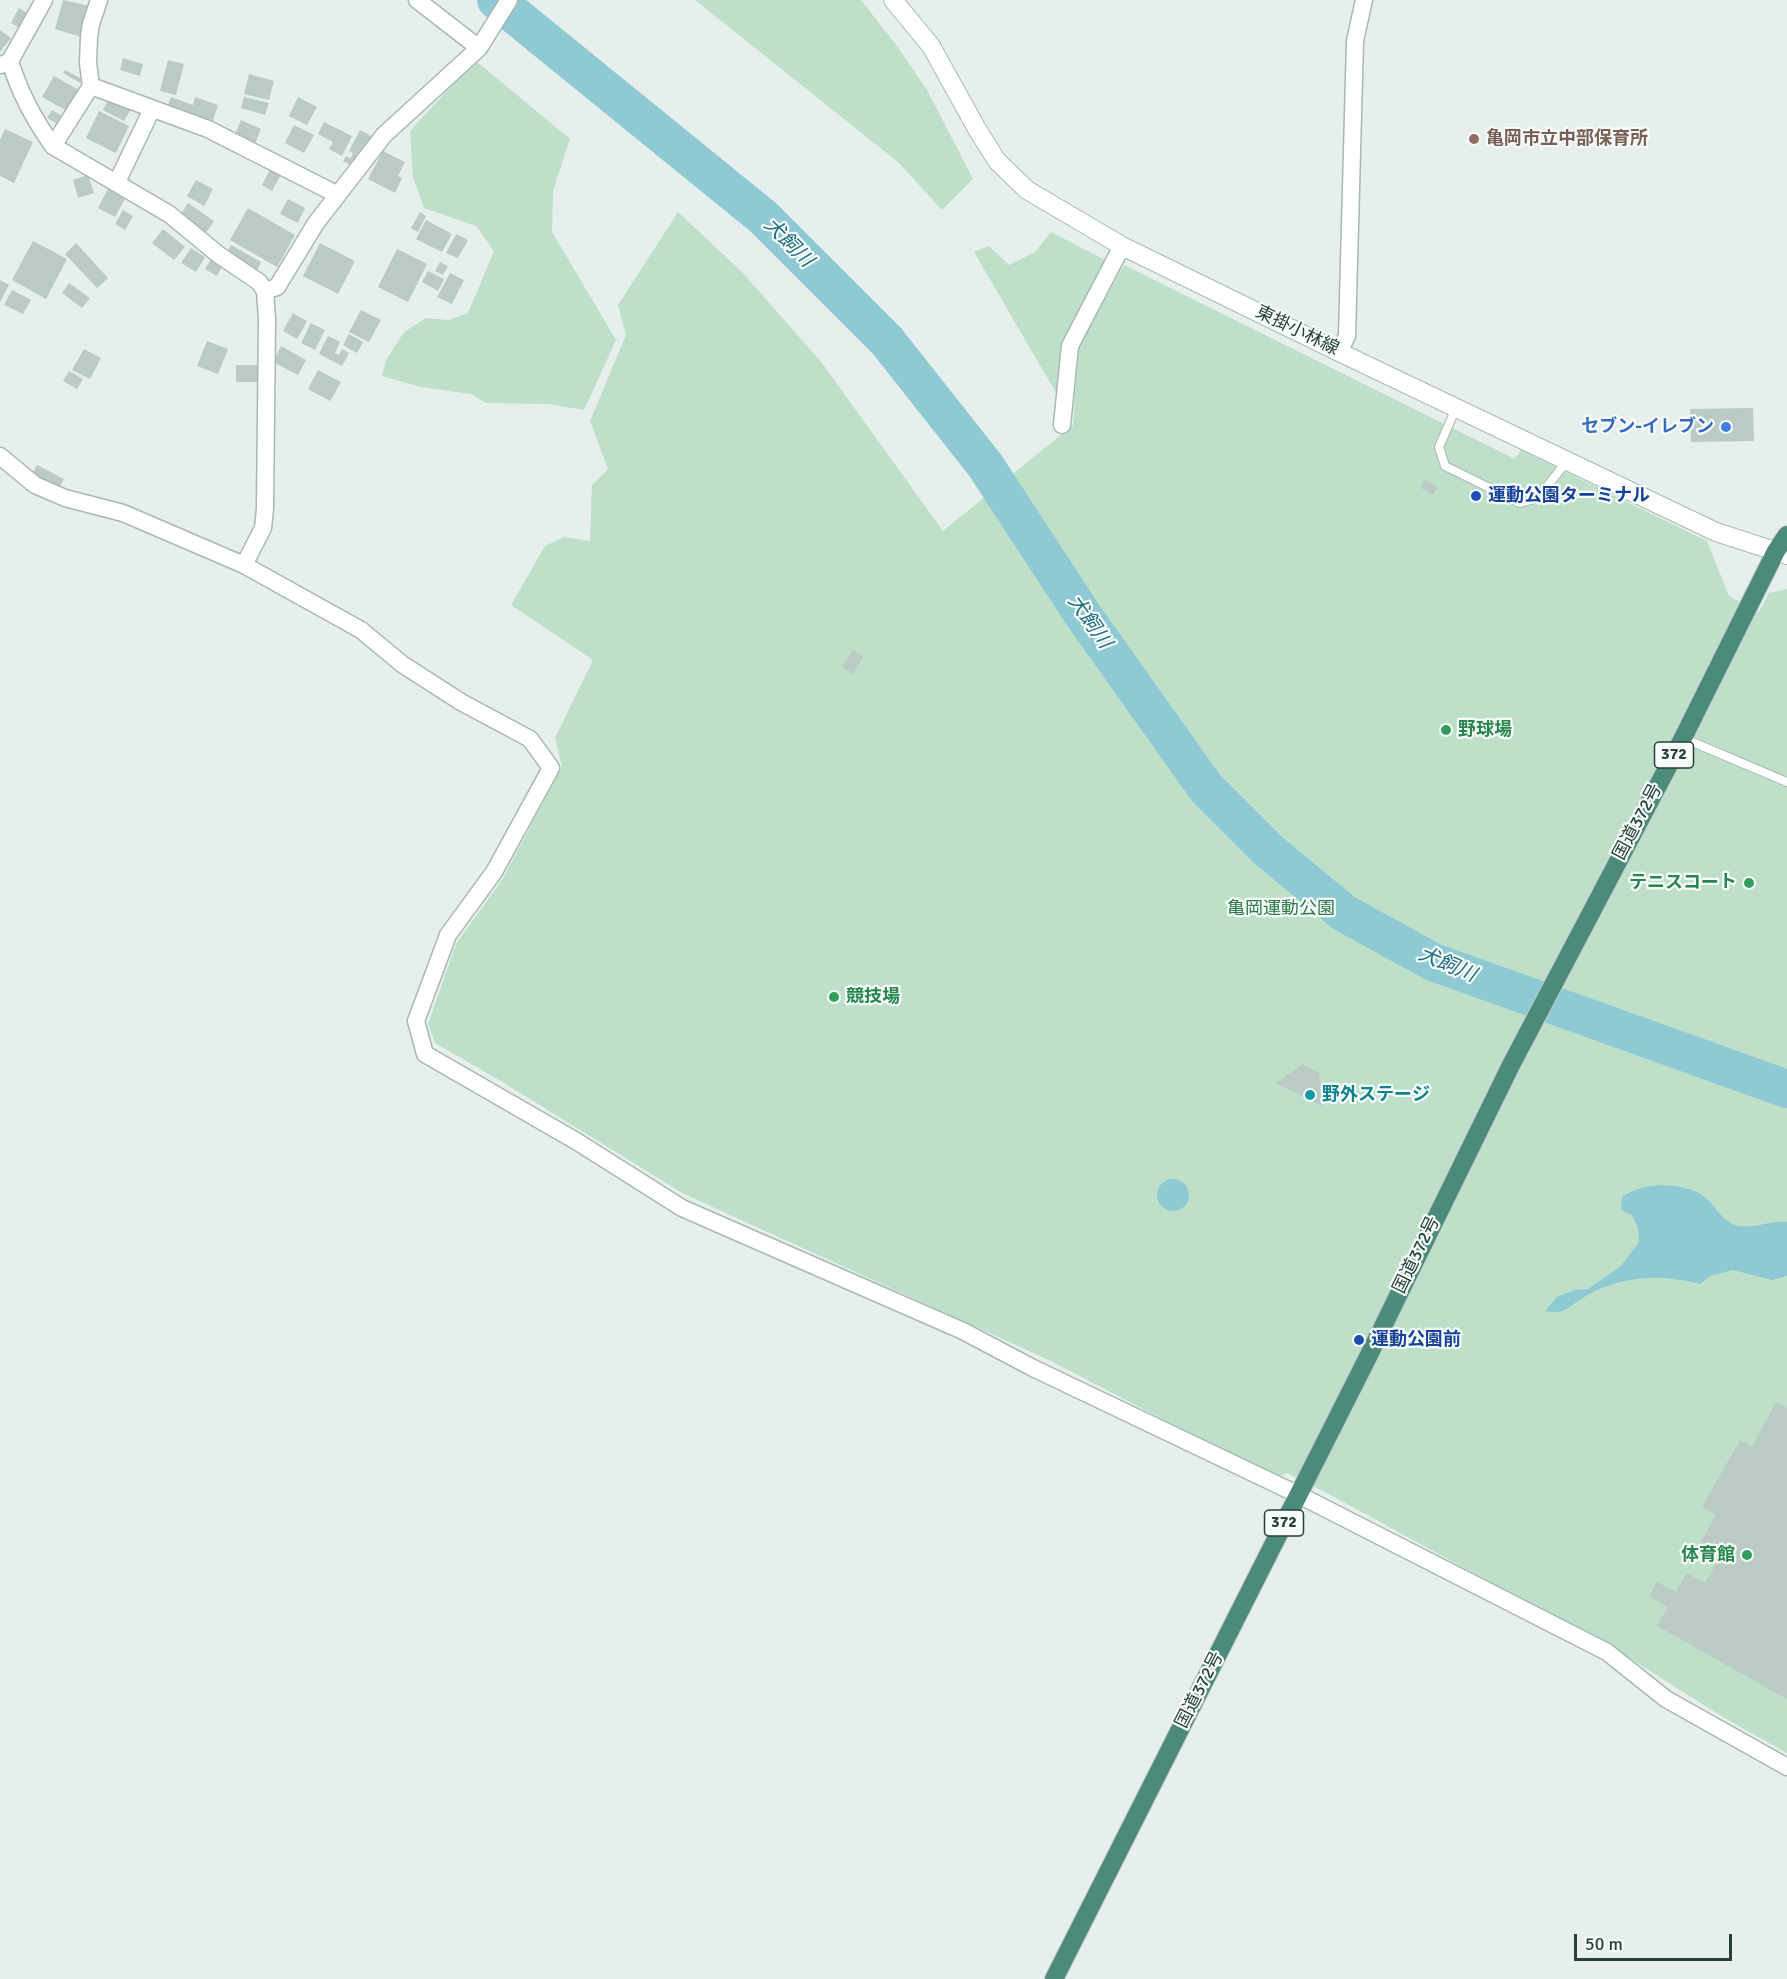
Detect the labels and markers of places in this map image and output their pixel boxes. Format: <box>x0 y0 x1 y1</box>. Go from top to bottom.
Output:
place label: 亀岡市立中部保育所 <box>1486 128 1648 150</box>
marker: 亀岡市立中部保育所 <box>1467 132 1481 146</box>
place label: セブン-イレブン <box>1581 416 1714 438</box>
marker: セブン-イレブン <box>1719 420 1733 434</box>
place label: 運動公園ターミナル <box>1488 485 1650 507</box>
marker: 運動公園ターミナル <box>1469 489 1483 503</box>
place label: 野球場 <box>1458 719 1512 741</box>
marker: 野球場 <box>1439 723 1453 737</box>
place label: テニスコート <box>1629 872 1737 894</box>
marker: テニスコート <box>1742 876 1756 890</box>
place label: 競技場 <box>846 986 900 1008</box>
marker: 競技場 <box>827 990 841 1004</box>
place label: 野外ステージ <box>1322 1084 1430 1106</box>
marker: 野外ステージ <box>1303 1088 1317 1102</box>
place label: 運動公園前 <box>1371 1329 1461 1351</box>
marker: 運動公園前 <box>1352 1333 1366 1347</box>
place label: 体育館 <box>1681 1544 1735 1566</box>
marker: 体育館 <box>1740 1548 1754 1562</box>

